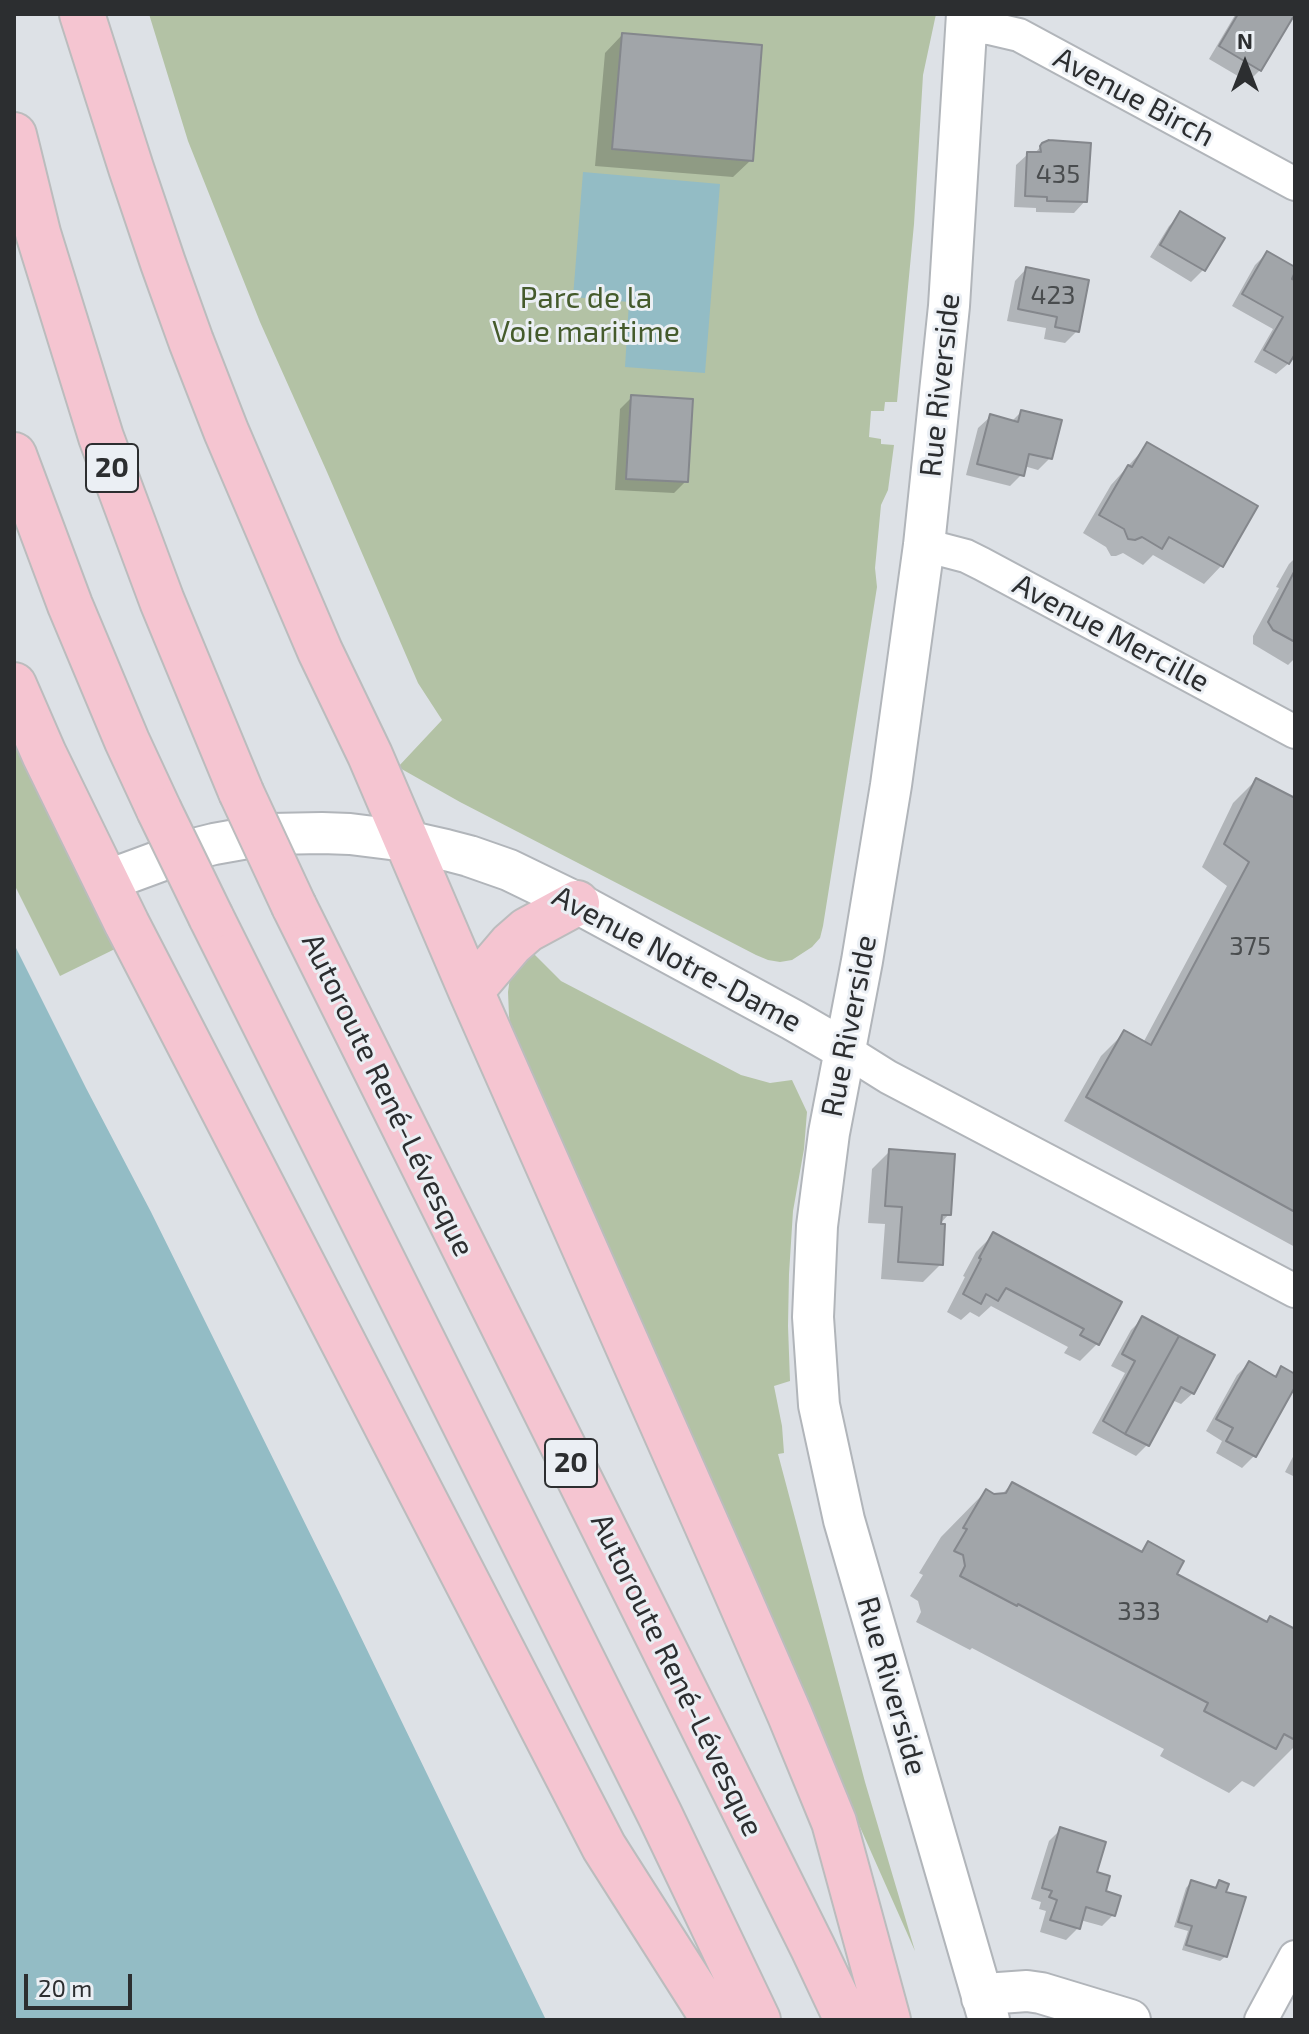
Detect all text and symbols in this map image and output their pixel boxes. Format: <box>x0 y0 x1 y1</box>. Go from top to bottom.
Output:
north arrow <box>1205 24 1285 104</box>
text: N <box>1237 27 1253 53</box>
street label: Avenue Birch <box>1047 40 1221 154</box>
house number: 435 <box>1036 158 1080 190</box>
house number: 423 <box>1030 279 1076 311</box>
park label: Parc de la Voie maritime <box>492 280 680 350</box>
street label: Rue Riverside <box>912 291 968 479</box>
road number: 20 <box>86 444 138 492</box>
street label: Avenue Mercille <box>1007 566 1215 700</box>
street label: Avenue Notre-Dame <box>546 878 808 1040</box>
street label: Autoroute René-Lévesque <box>294 928 482 1262</box>
house number: 375 <box>1229 930 1271 962</box>
street label: Rue Riverside <box>814 932 884 1120</box>
road number: 20 <box>545 1439 597 1487</box>
street label: Autoroute René-Lévesque <box>583 1508 771 1842</box>
street label: Rue Riverside <box>849 1592 935 1780</box>
house number: 333 <box>1117 1595 1161 1627</box>
scale bar <box>28 1958 136 2008</box>
text: 20 m <box>38 1973 92 2002</box>

